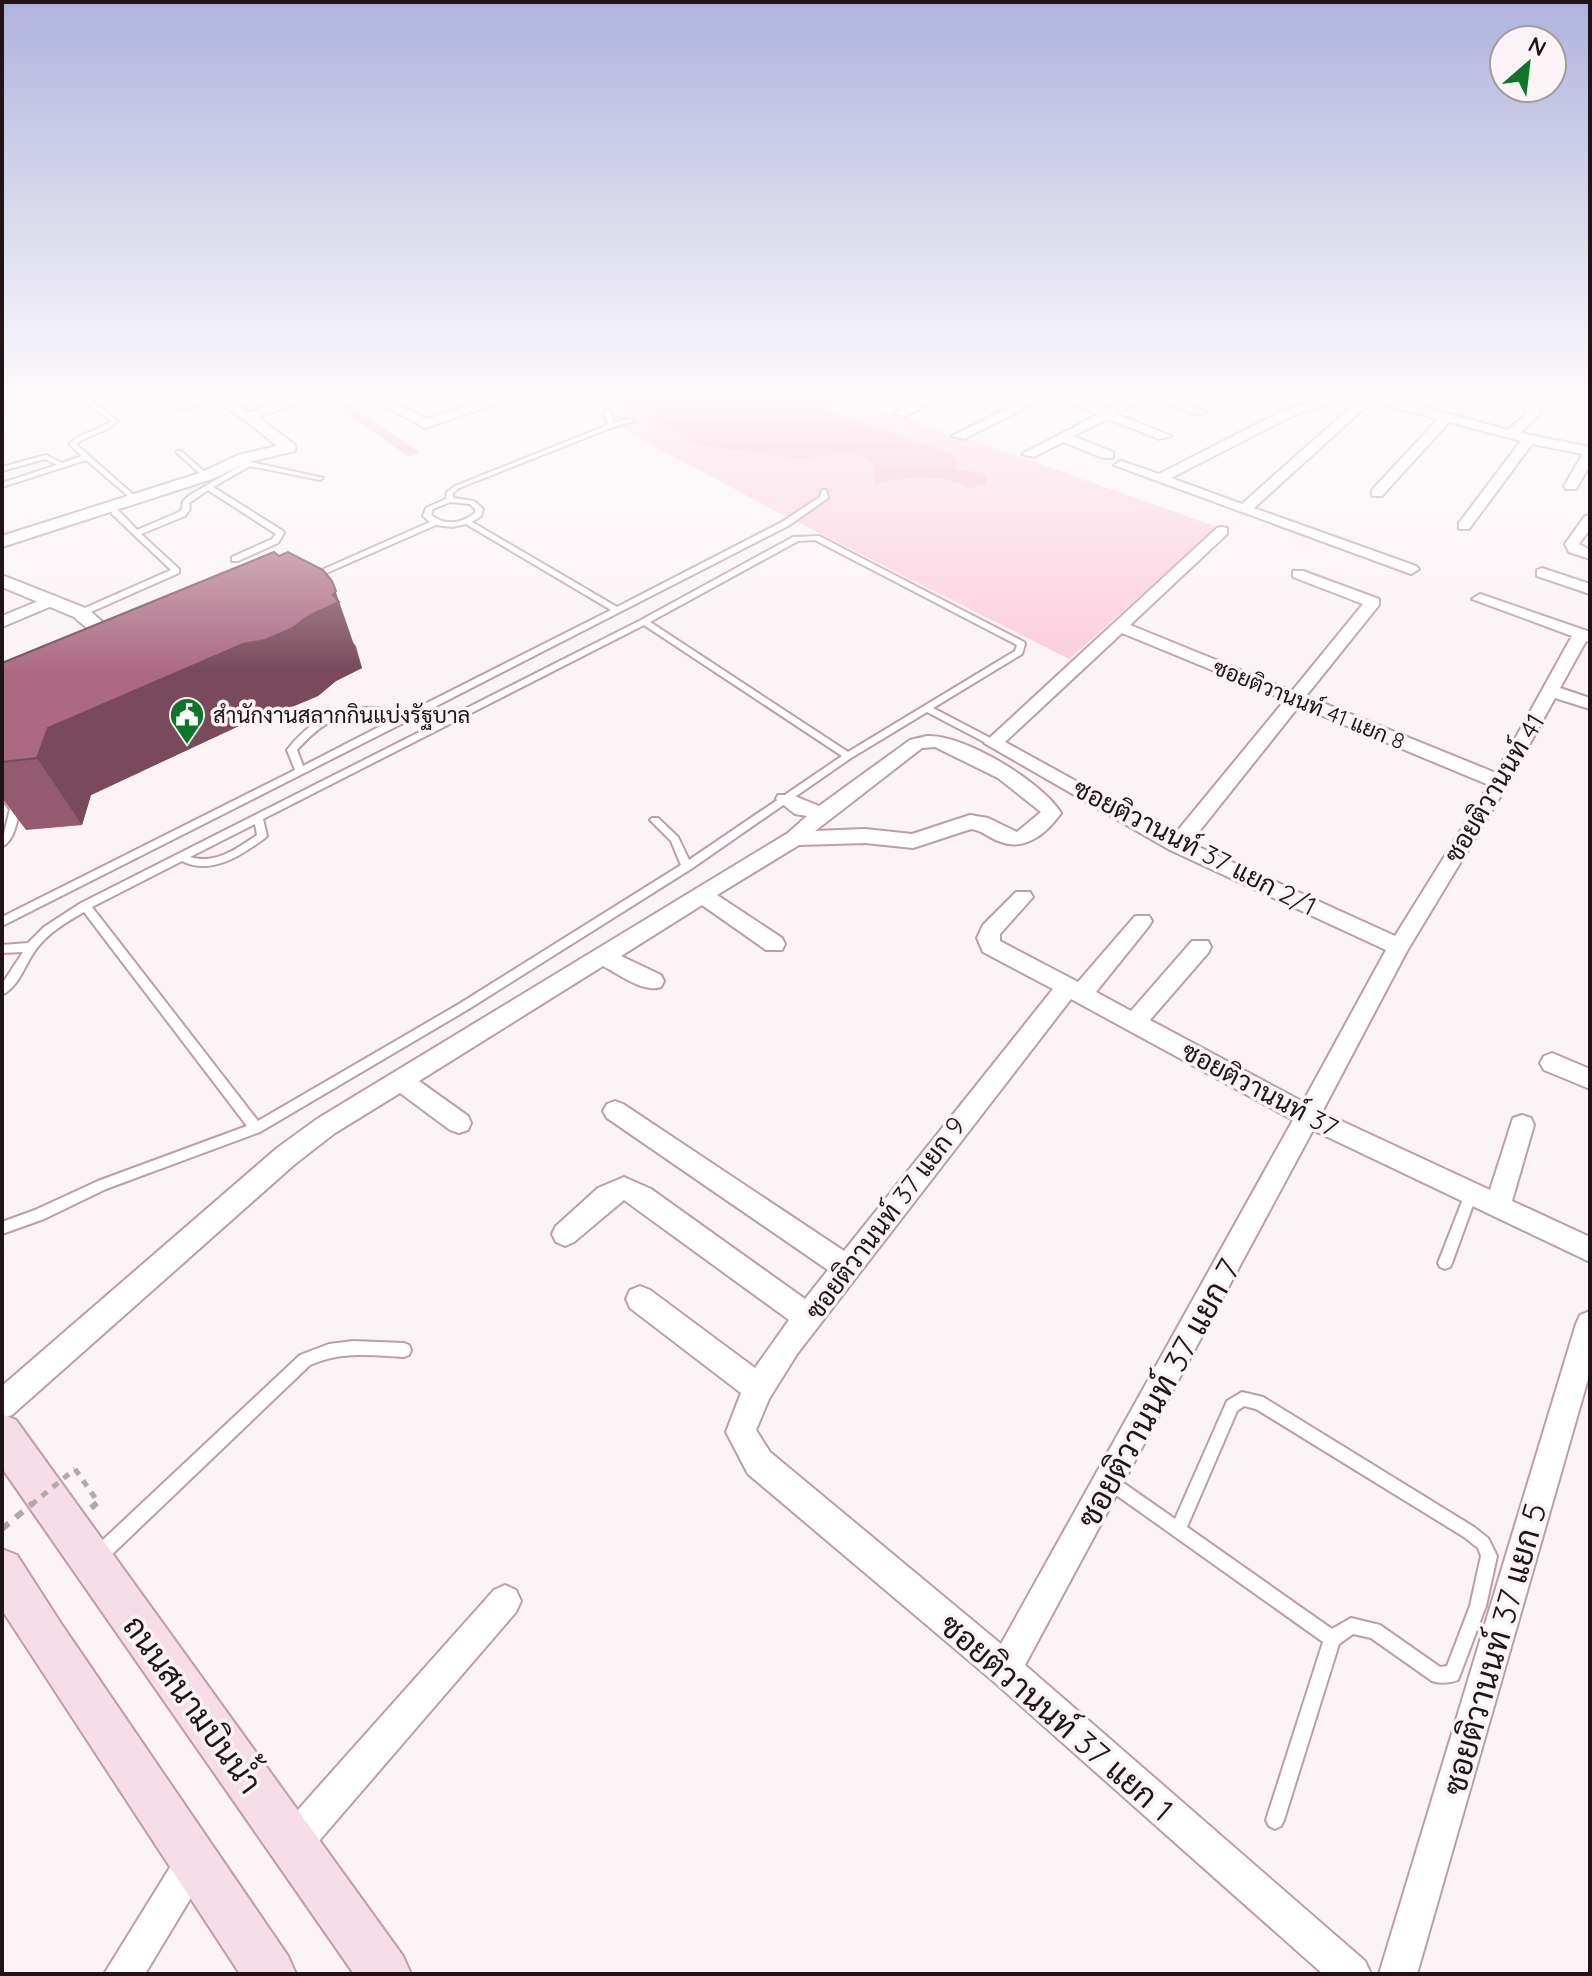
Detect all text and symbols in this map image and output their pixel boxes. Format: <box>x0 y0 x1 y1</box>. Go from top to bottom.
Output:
north arrow <box>1488 24 1568 104</box>
text: N <box>1524 30 1551 62</box>
street label: ซอยติวานนท์ 41 แยก 8 <box>1209 653 1409 755</box>
public building icon: สำนักงานสลากกินแบ่งรัฐบาล <box>168 696 206 746</box>
place label: สำนักงานสลากกินแบ่งรัฐบาล <box>213 701 470 731</box>
street label: ซอยติวานนท์ 41 <box>1437 707 1551 869</box>
street label: ซอยติวานนท์ 37 แยก 2/1 <box>1068 771 1322 923</box>
street label: ซอยติวานนท์ 37 <box>1176 1034 1344 1144</box>
street label: ซอยติวานนท์ 37 แยก 9 <box>798 1110 972 1326</box>
street label: ซอยติวานนท์ 37 แยก 7 <box>1068 1252 1248 1534</box>
street label: ซอยติวานนท์ 37 แยก 5 <box>1433 1498 1555 1800</box>
street label: ถนนสนามบินน้ำ <box>115 1602 277 1801</box>
street label: ซอยติวานนท์ 37 แยก 1 <box>932 1605 1182 1829</box>

